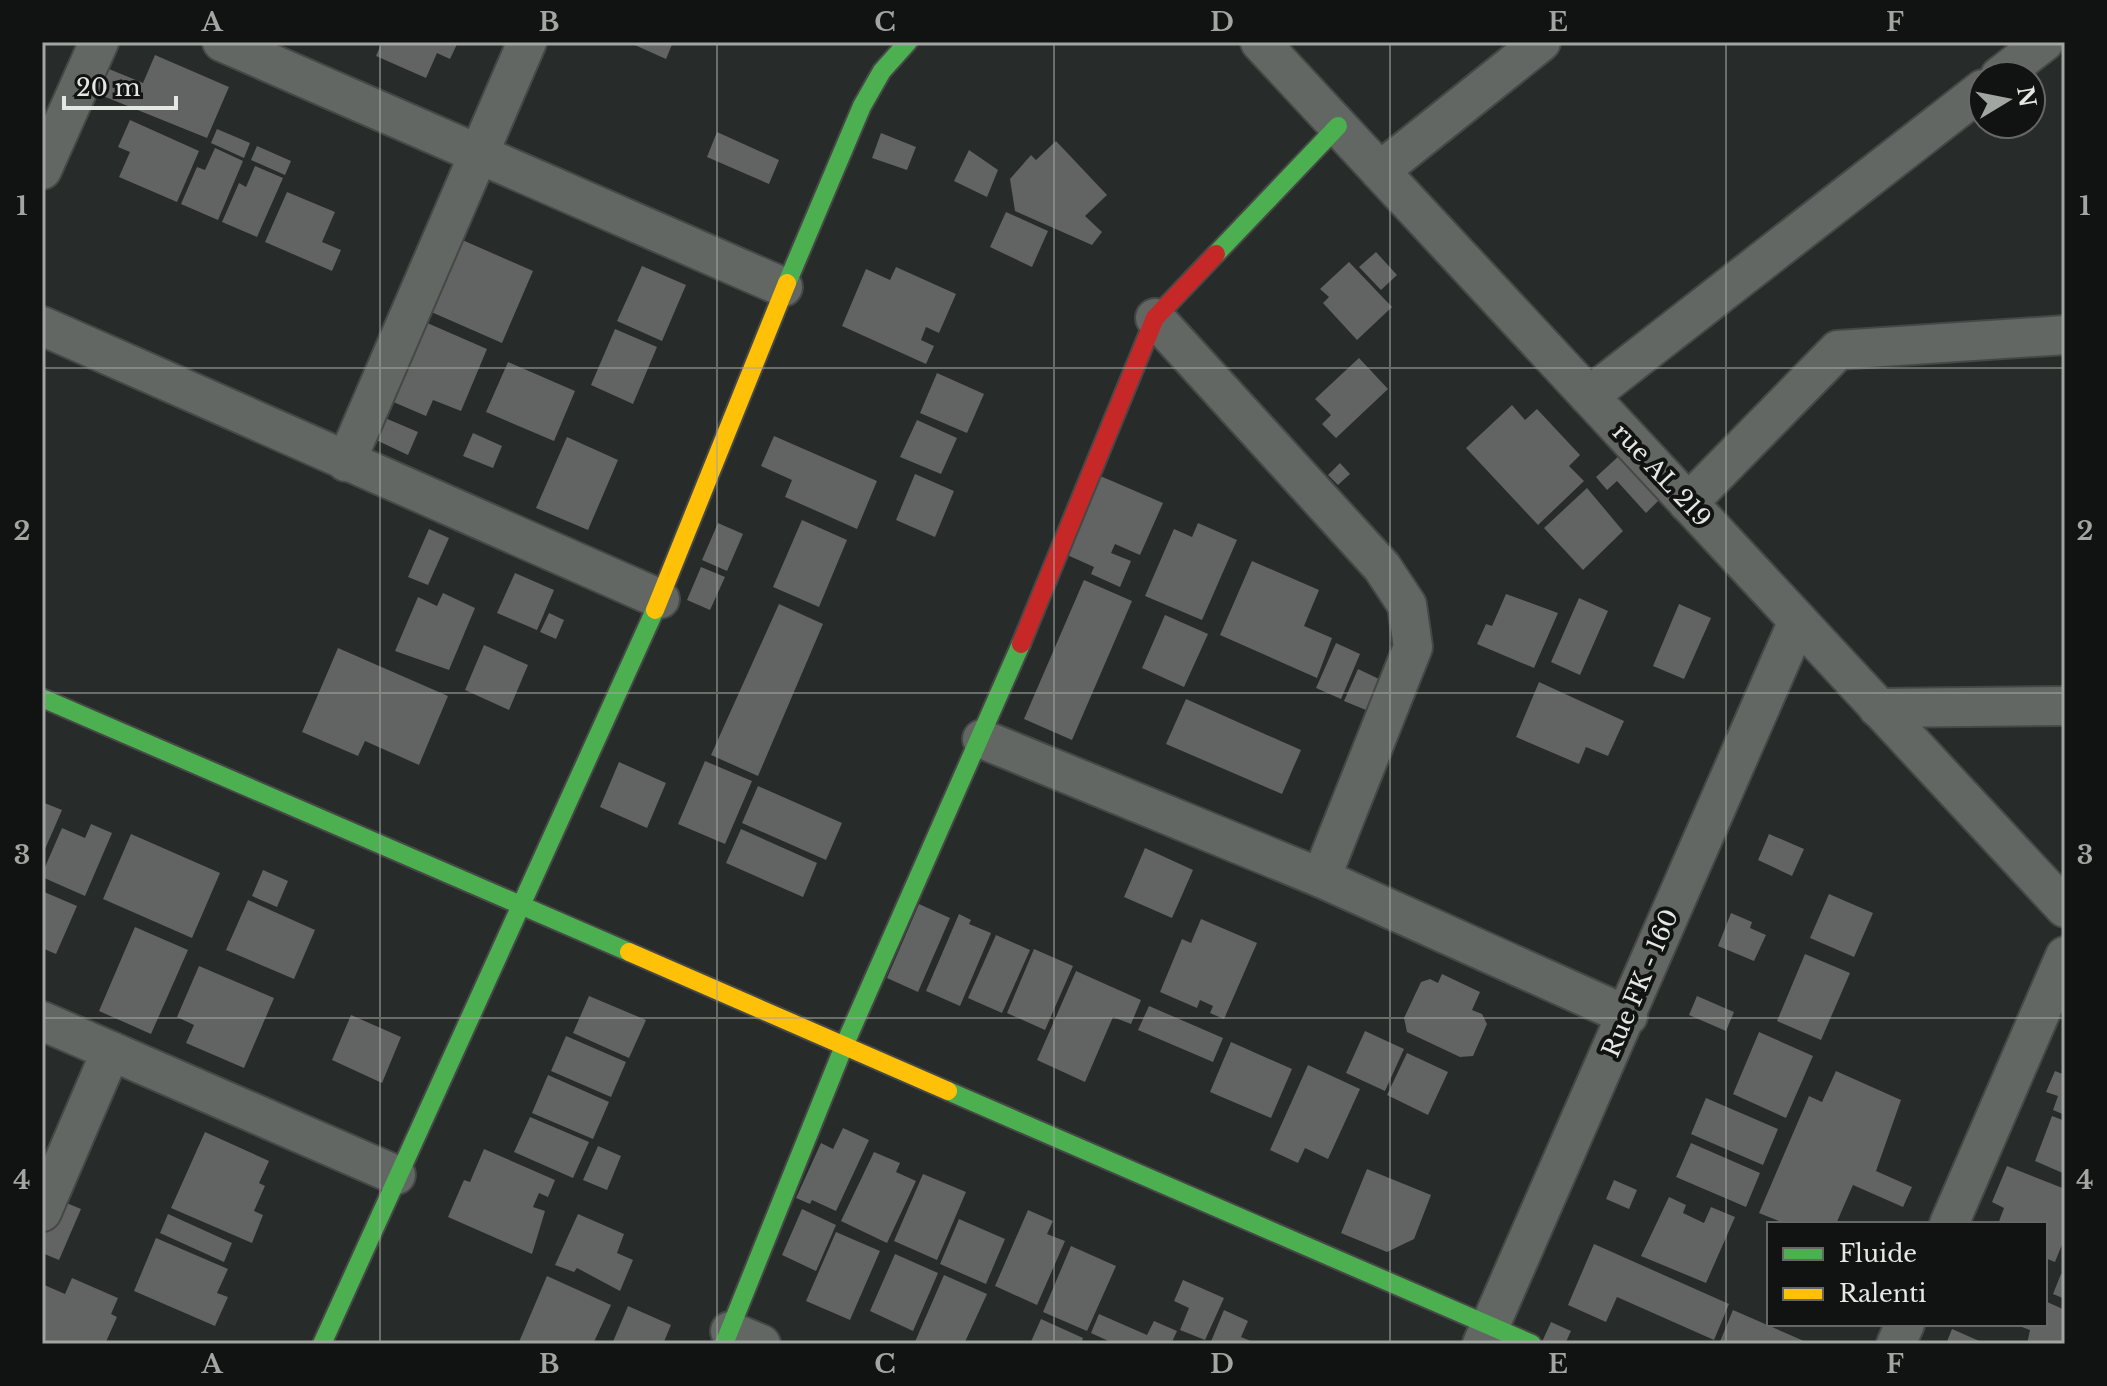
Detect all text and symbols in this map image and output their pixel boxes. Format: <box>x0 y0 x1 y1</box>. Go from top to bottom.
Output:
text: A <box>200 6 223 38</box>
text: B <box>539 6 559 38</box>
text: C <box>874 6 896 38</box>
text: D <box>1210 6 1234 38</box>
text: E <box>1548 6 1568 38</box>
text: F <box>1886 6 1904 38</box>
scale bar <box>64 60 176 110</box>
north arrow <box>1967 60 2047 140</box>
text: 20 m <box>76 73 141 102</box>
text: N <box>2011 84 2041 109</box>
text: 1 <box>16 190 28 222</box>
text: 1 <box>2079 190 2091 222</box>
street label: rue AL 219 <box>1607 417 1717 533</box>
text: 2 <box>14 515 30 547</box>
text: 2 <box>2077 515 2093 547</box>
text: 3 <box>14 839 30 871</box>
text: 3 <box>2077 839 2093 871</box>
street label: Rue FK - 160 <box>1596 905 1684 1061</box>
text: 4 <box>13 1164 31 1196</box>
text: 4 <box>2076 1164 2094 1196</box>
legend <box>1767 1222 2047 1326</box>
text: Fluide <box>1839 1239 1917 1268</box>
text: Ralenti <box>1839 1279 1927 1308</box>
text: A <box>200 1348 223 1380</box>
text: B <box>539 1348 559 1380</box>
text: C <box>874 1348 896 1380</box>
text: D <box>1210 1348 1234 1380</box>
text: E <box>1548 1348 1568 1380</box>
text: F <box>1886 1348 1904 1380</box>

